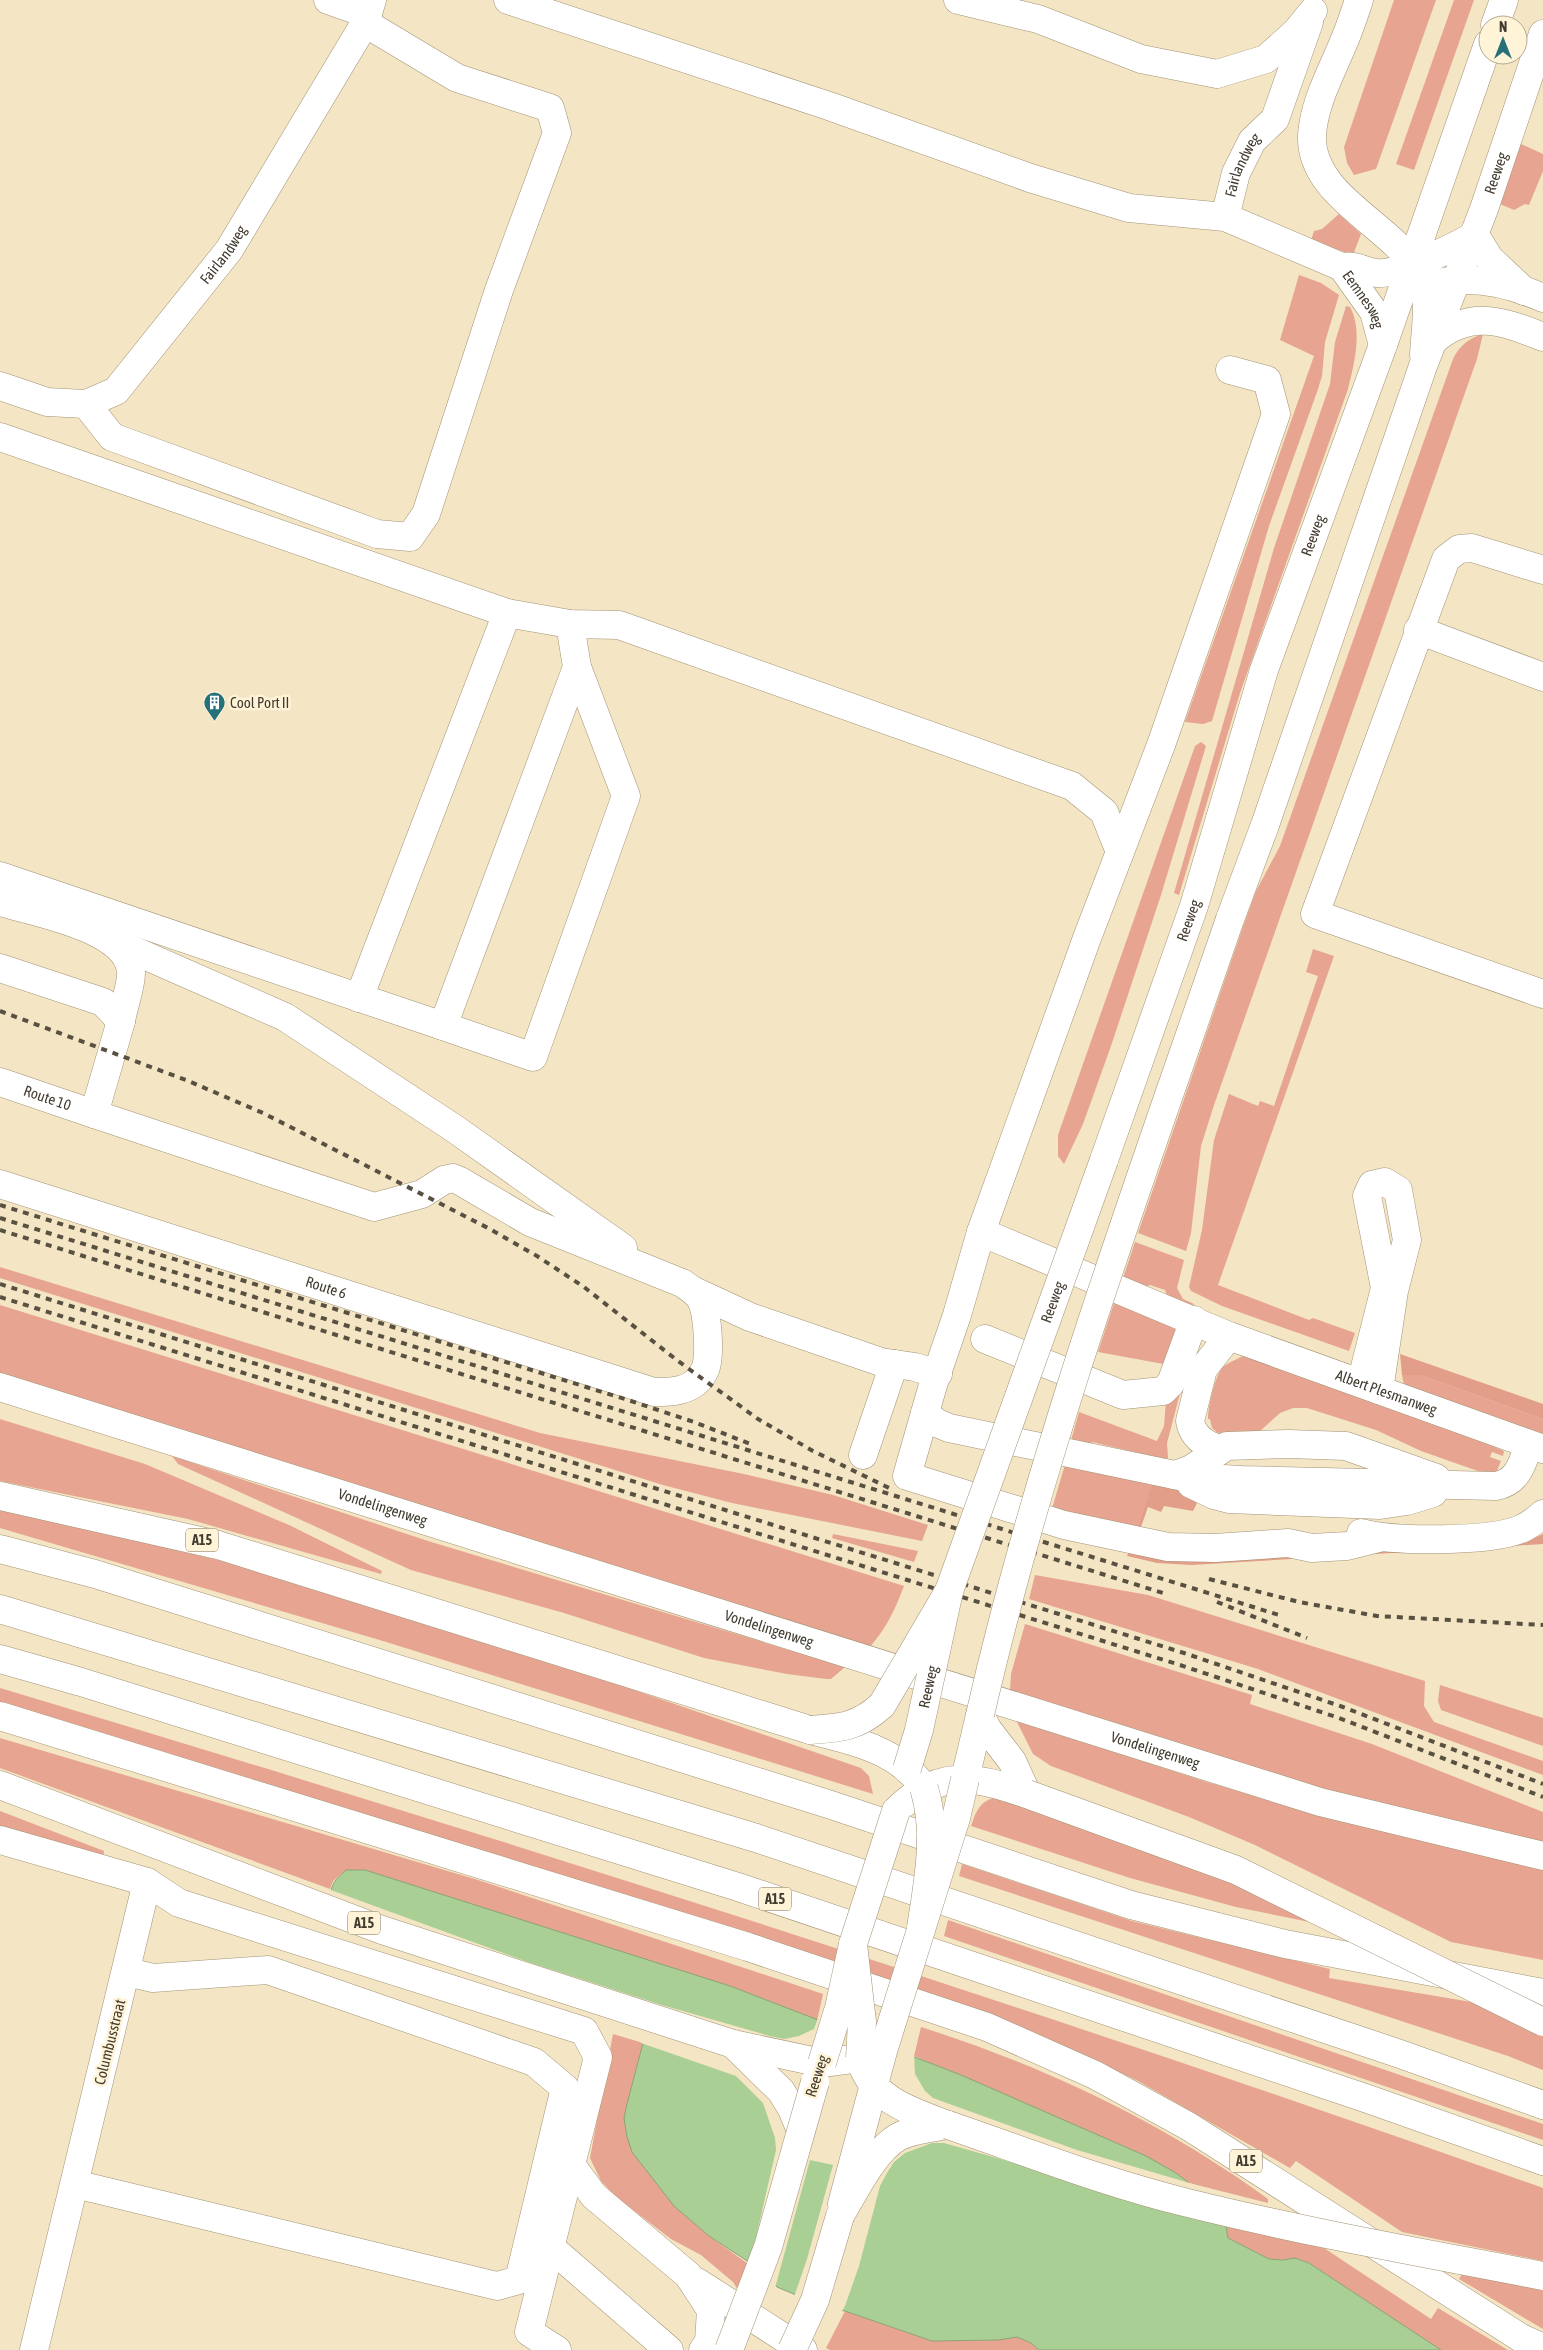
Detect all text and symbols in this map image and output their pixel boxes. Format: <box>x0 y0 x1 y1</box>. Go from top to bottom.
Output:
north arrow <box>1478 15 1528 65</box>
text: N <box>1499 19 1507 35</box>
street label: Fairlandweg <box>1221 129 1264 199</box>
street label: Reeweg <box>1481 149 1511 196</box>
street label: Fairlandweg <box>196 222 250 287</box>
street label: Eemnesweg <box>1339 267 1387 331</box>
street label: Reeweg <box>1297 512 1328 558</box>
building icon: Cool Port II <box>202 691 226 722</box>
place label: Cool Port II <box>230 694 289 711</box>
street label: Reeweg <box>1173 897 1204 944</box>
street label: Route 10 <box>22 1082 73 1114</box>
street label: Route 6 <box>304 1273 349 1302</box>
street label: Reeweg <box>1037 1278 1068 1325</box>
street label: Albert Plesmanweg <box>1333 1366 1440 1418</box>
street label: Vondelingenweg <box>336 1485 430 1529</box>
road number: A15 <box>186 1528 218 1552</box>
street label: Vondelingenweg <box>723 1606 816 1650</box>
street label: Reeweg <box>915 1663 941 1710</box>
street label: Vondelingenweg <box>1109 1728 1202 1772</box>
road number: A15 <box>759 1888 791 1910</box>
road number: A15 <box>348 1912 380 1935</box>
street label: Columbusstraat <box>91 1997 128 2086</box>
street label: Reeweg <box>802 2052 831 2099</box>
road number: A15 <box>1230 2150 1262 2172</box>

